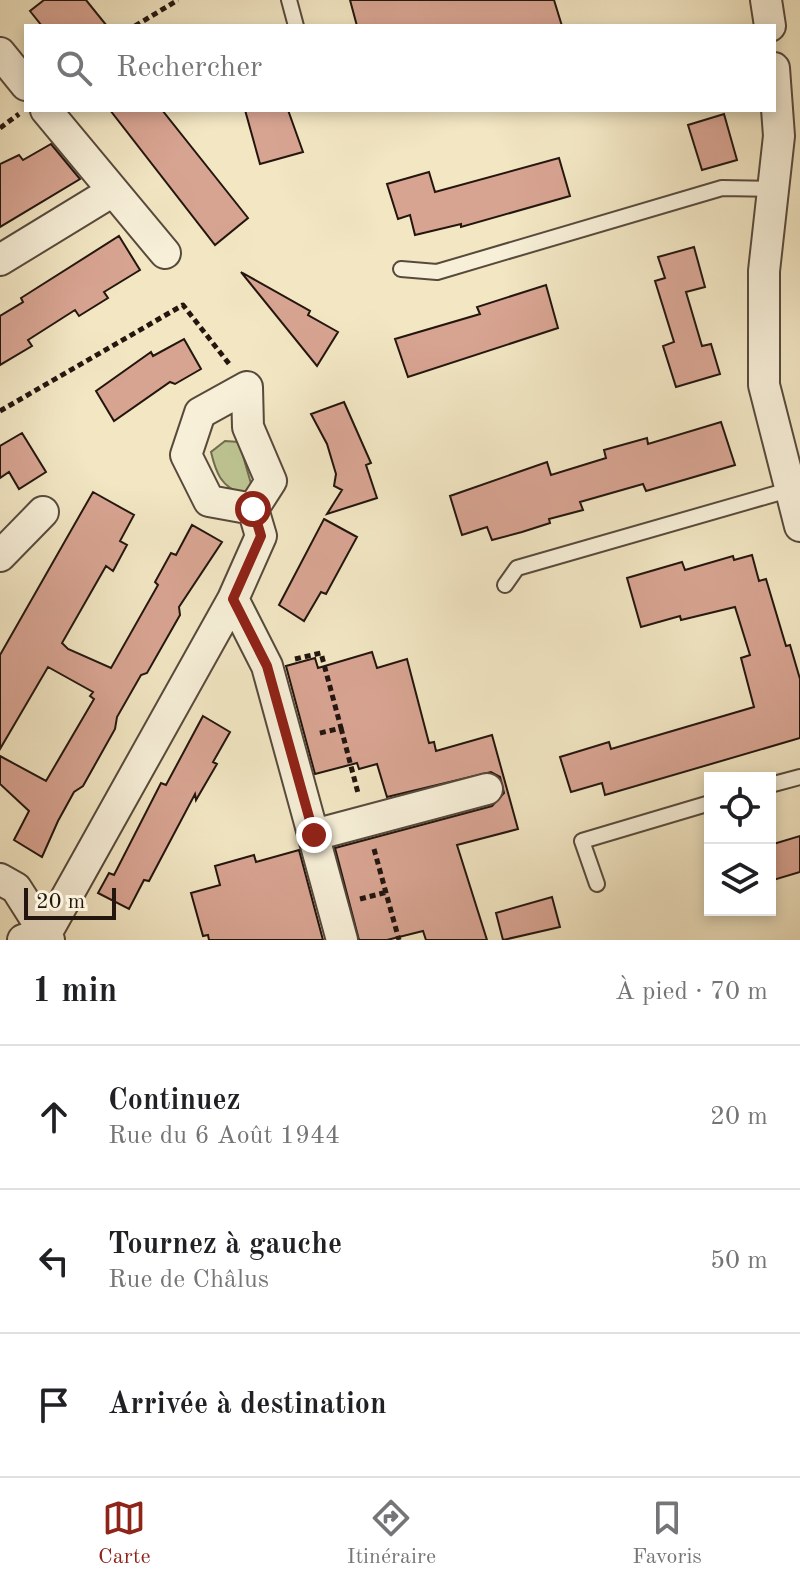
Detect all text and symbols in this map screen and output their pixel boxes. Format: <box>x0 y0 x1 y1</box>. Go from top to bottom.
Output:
search box <box>24 24 776 112</box>
icon: search <box>52 46 96 90</box>
text: Rechercher <box>116 53 262 83</box>
route start <box>235 491 271 527</box>
map controls <box>704 772 776 916</box>
button: locate <box>704 772 776 844</box>
route end <box>296 817 332 853</box>
button: layers <box>704 844 776 916</box>
scale bar <box>24 884 116 920</box>
text: 20 m <box>36 891 85 913</box>
text: 1 min <box>32 975 117 1009</box>
text: À pied · 70 m <box>615 979 768 1005</box>
text: Continuez <box>108 1086 241 1116</box>
icon: ahead <box>32 1095 76 1139</box>
text: 20 m <box>710 1104 768 1130</box>
text: Rue du 6 Août 1944 <box>108 1123 340 1149</box>
text: Tournez à gauche <box>108 1230 342 1260</box>
icon: left <box>32 1239 76 1283</box>
text: 50 m <box>710 1248 768 1274</box>
text: Rue de Châlus <box>108 1267 269 1293</box>
icon: arrive <box>32 1383 76 1427</box>
text: Arrivée à destination <box>108 1390 387 1420</box>
tab: Carte <box>98 1496 151 1571</box>
tab: Itinéraire <box>347 1496 436 1571</box>
tab: Favoris <box>632 1496 702 1571</box>

